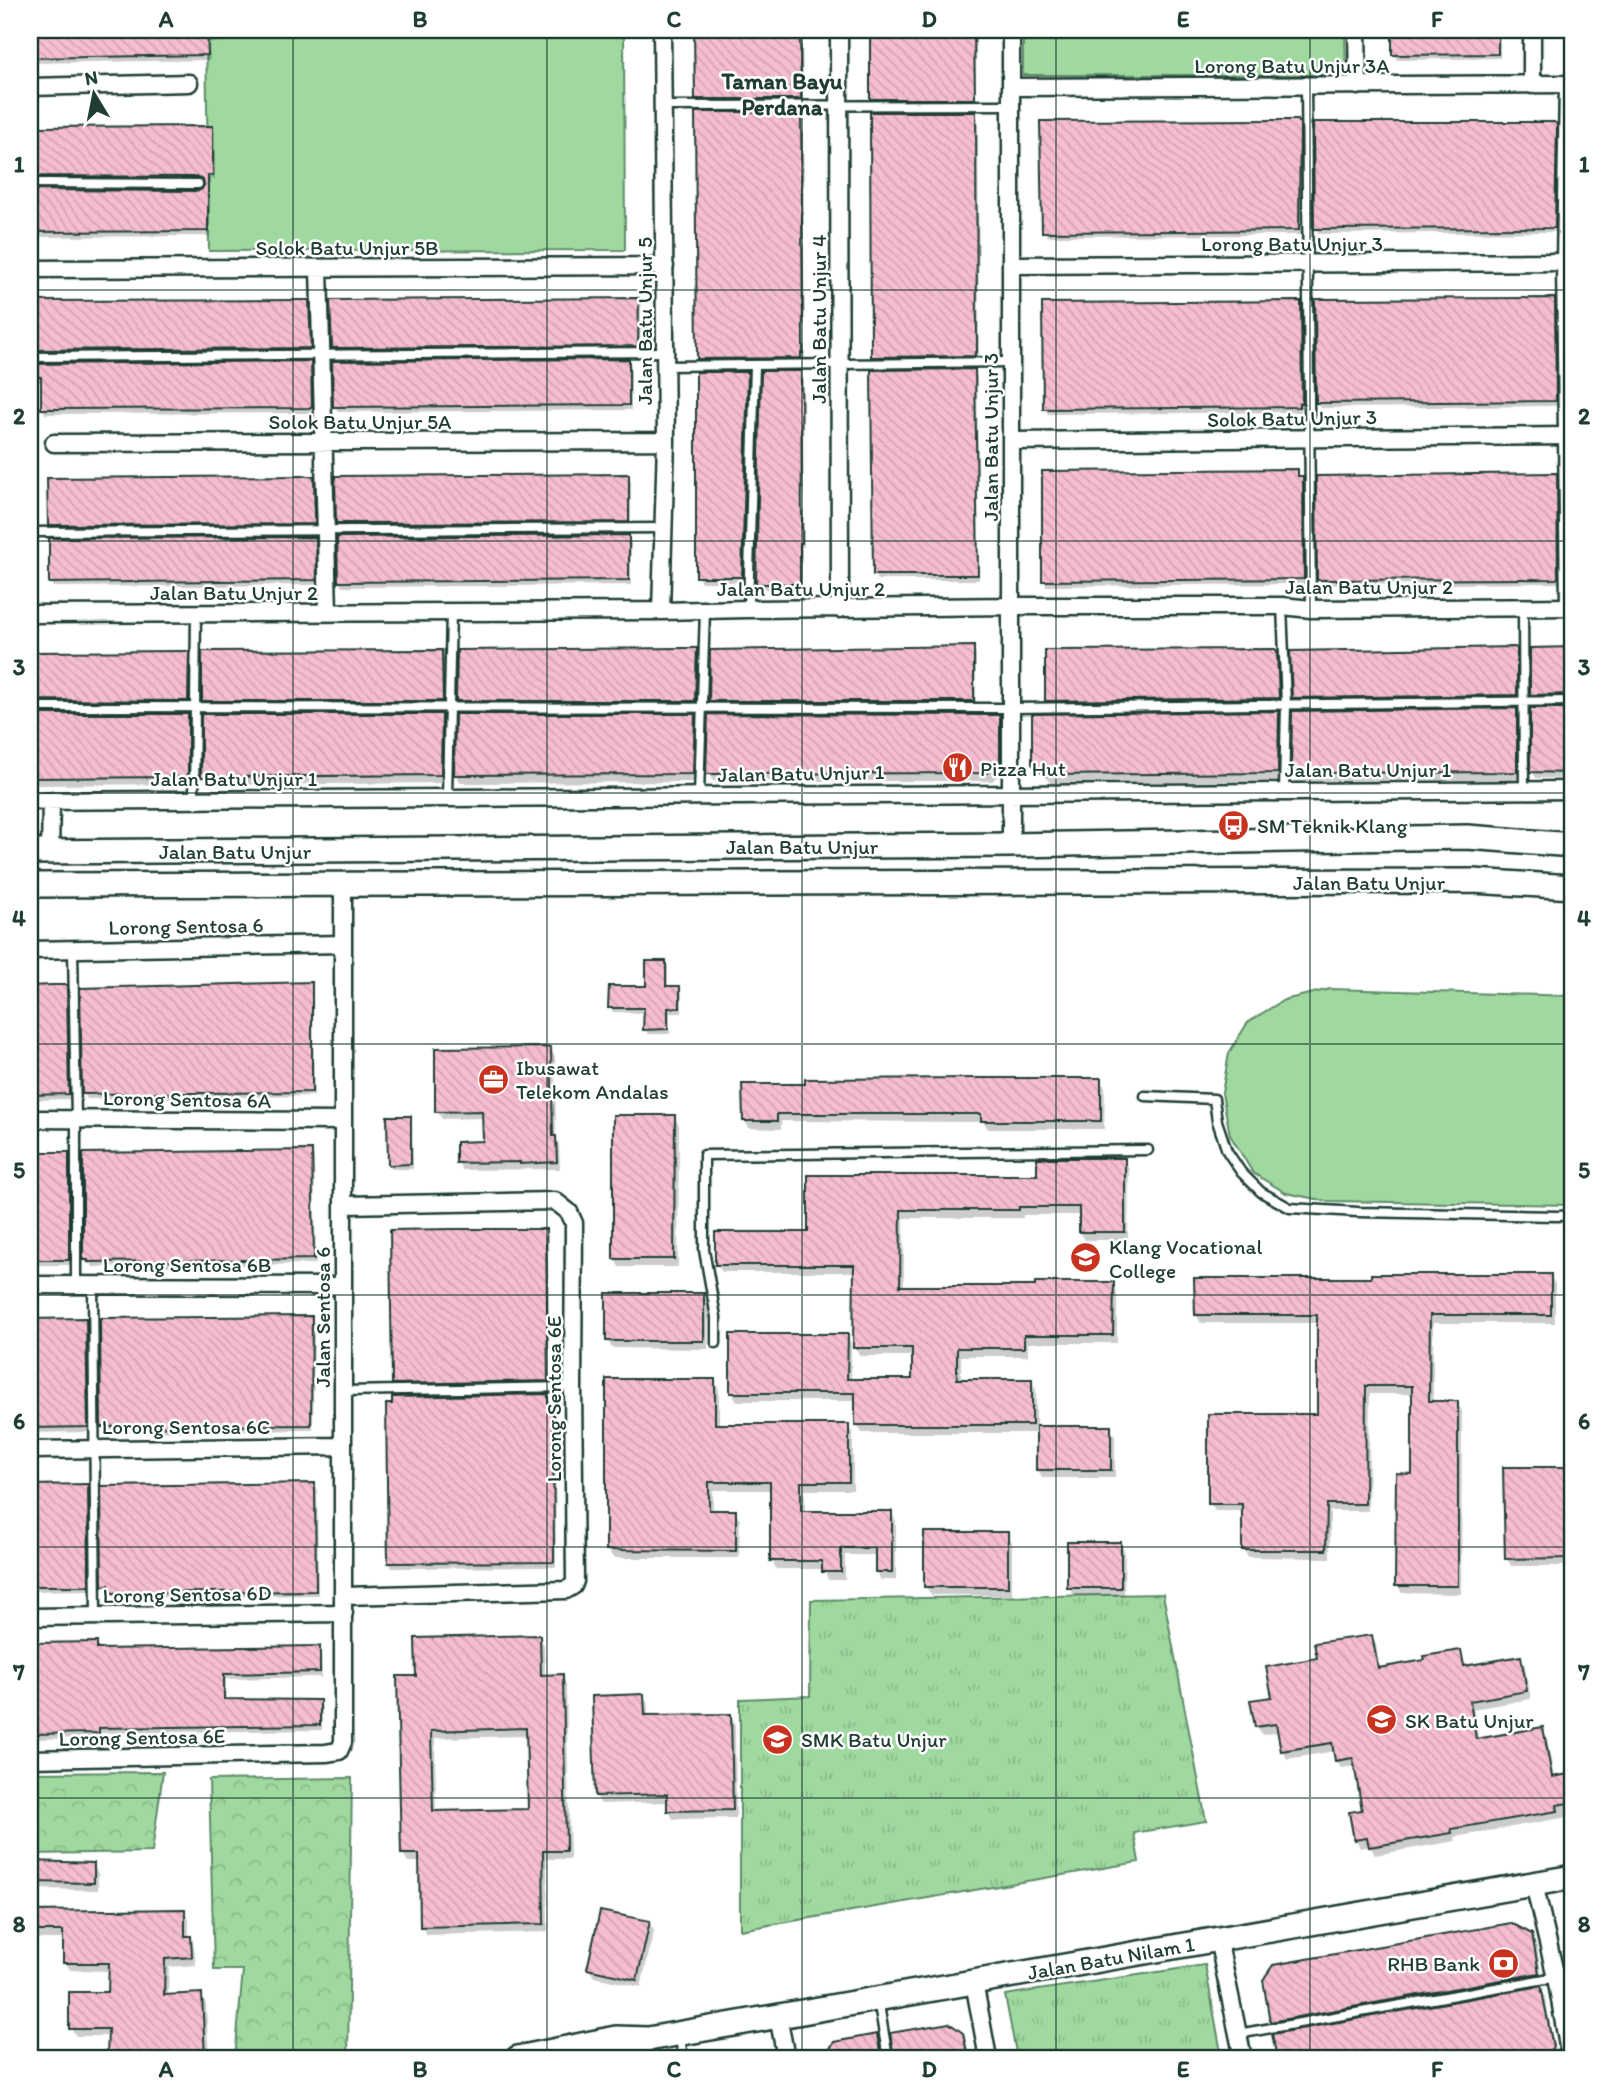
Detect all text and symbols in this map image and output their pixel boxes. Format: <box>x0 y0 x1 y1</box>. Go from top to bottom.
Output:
text: A <box>158 5 174 33</box>
text: B <box>413 5 428 33</box>
text: C <box>667 5 682 33</box>
text: D <box>921 5 937 33</box>
text: E <box>1177 5 1190 33</box>
text: F <box>1431 5 1444 33</box>
street label: Lorong Batu Unjur 3A <box>1194 53 1390 78</box>
north arrow <box>60 60 130 130</box>
text: N <box>83 65 99 90</box>
district label: Taman Bayu Perdana <box>721 67 843 121</box>
text: 1 <box>14 150 25 178</box>
text: 1 <box>1579 150 1590 178</box>
street label: Lorong Batu Unjur 3 <box>1201 231 1383 256</box>
street label: Jalan Batu Unjur 4 <box>806 234 831 404</box>
street label: Solok Batu Unjur 5B <box>255 235 439 260</box>
street label: Jalan Batu Unjur 5 <box>632 237 657 405</box>
street label: Jalan Batu Unjur 3 <box>978 353 1003 521</box>
text: 2 <box>13 402 26 430</box>
text: 2 <box>1578 402 1591 430</box>
street label: Solok Batu Unjur 3 <box>1207 404 1377 432</box>
street label: Solok Batu Unjur 5A <box>269 409 452 434</box>
street label: Jalan Batu Unjur 2 <box>1285 574 1453 599</box>
street label: Jalan Batu Unjur 2 <box>717 576 885 601</box>
street label: Jalan Batu Unjur 2 <box>150 580 318 605</box>
text: 3 <box>13 653 26 681</box>
text: 3 <box>1578 653 1591 681</box>
restaurant icon: Pizza Hut <box>940 751 974 785</box>
place label: Pizza Hut <box>980 756 1066 781</box>
street label: Jalan Batu Unjur 1 <box>1285 757 1452 782</box>
street label: Jalan Batu Unjur 1 <box>717 759 885 787</box>
street label: Jalan Batu Unjur 1 <box>151 766 318 791</box>
bus stop icon: SM Teknik Klang <box>1217 808 1251 842</box>
place label: SM Teknik Klang <box>1257 813 1408 838</box>
street label: Jalan Batu Unjur <box>726 834 879 859</box>
street label: Jalan Batu Unjur <box>159 839 312 864</box>
street label: Jalan Batu Unjur <box>1293 870 1446 895</box>
text: 4 <box>12 904 26 932</box>
text: 4 <box>1577 904 1591 932</box>
street label: Lorong Sentosa 6 <box>108 912 264 940</box>
place label: Ibusawat Telekom Andalas <box>516 1055 669 1104</box>
office icon: Ibusawat Telekom Andalas <box>476 1062 510 1096</box>
street label: Lorong Sentosa 6A <box>103 1085 272 1113</box>
text: 5 <box>13 1156 25 1184</box>
text: 5 <box>1578 1156 1590 1184</box>
place label: Klang Vocational College <box>1109 1234 1262 1283</box>
school or university icon: Klang Vocational College <box>1069 1241 1103 1275</box>
street label: Jalan Sentosa 6 <box>310 1247 335 1387</box>
street label: Lorong Sentosa 6B <box>103 1252 271 1277</box>
street label: Lorong Sentosa 6E <box>541 1316 566 1482</box>
text: 6 <box>13 1407 25 1435</box>
text: 6 <box>1578 1407 1590 1435</box>
street label: Lorong Sentosa 6C <box>102 1414 270 1439</box>
street label: Lorong Sentosa 6D <box>102 1580 272 1608</box>
text: 7 <box>12 1658 25 1686</box>
text: 7 <box>1577 1658 1590 1686</box>
school or university icon: SK Batu Unjur <box>1365 1703 1399 1737</box>
place label: SK Batu Unjur <box>1405 1708 1534 1733</box>
school or university icon: SMK Batu Unjur <box>761 1722 795 1756</box>
street label: Lorong Sentosa 6E <box>58 1723 226 1751</box>
place label: SMK Batu Unjur <box>801 1727 947 1752</box>
text: 8 <box>13 1910 26 1938</box>
text: 8 <box>1578 1910 1591 1938</box>
street label: Jalan Batu Nilam 1 <box>1026 1931 1197 1985</box>
bank icon: RHB Bank <box>1486 1946 1520 1980</box>
place label: RHB Bank <box>1387 1951 1480 1976</box>
text: A <box>158 2055 174 2083</box>
text: B <box>413 2055 428 2083</box>
text: C <box>667 2055 682 2083</box>
text: D <box>921 2055 937 2083</box>
text: E <box>1177 2055 1190 2083</box>
text: F <box>1431 2055 1444 2083</box>

